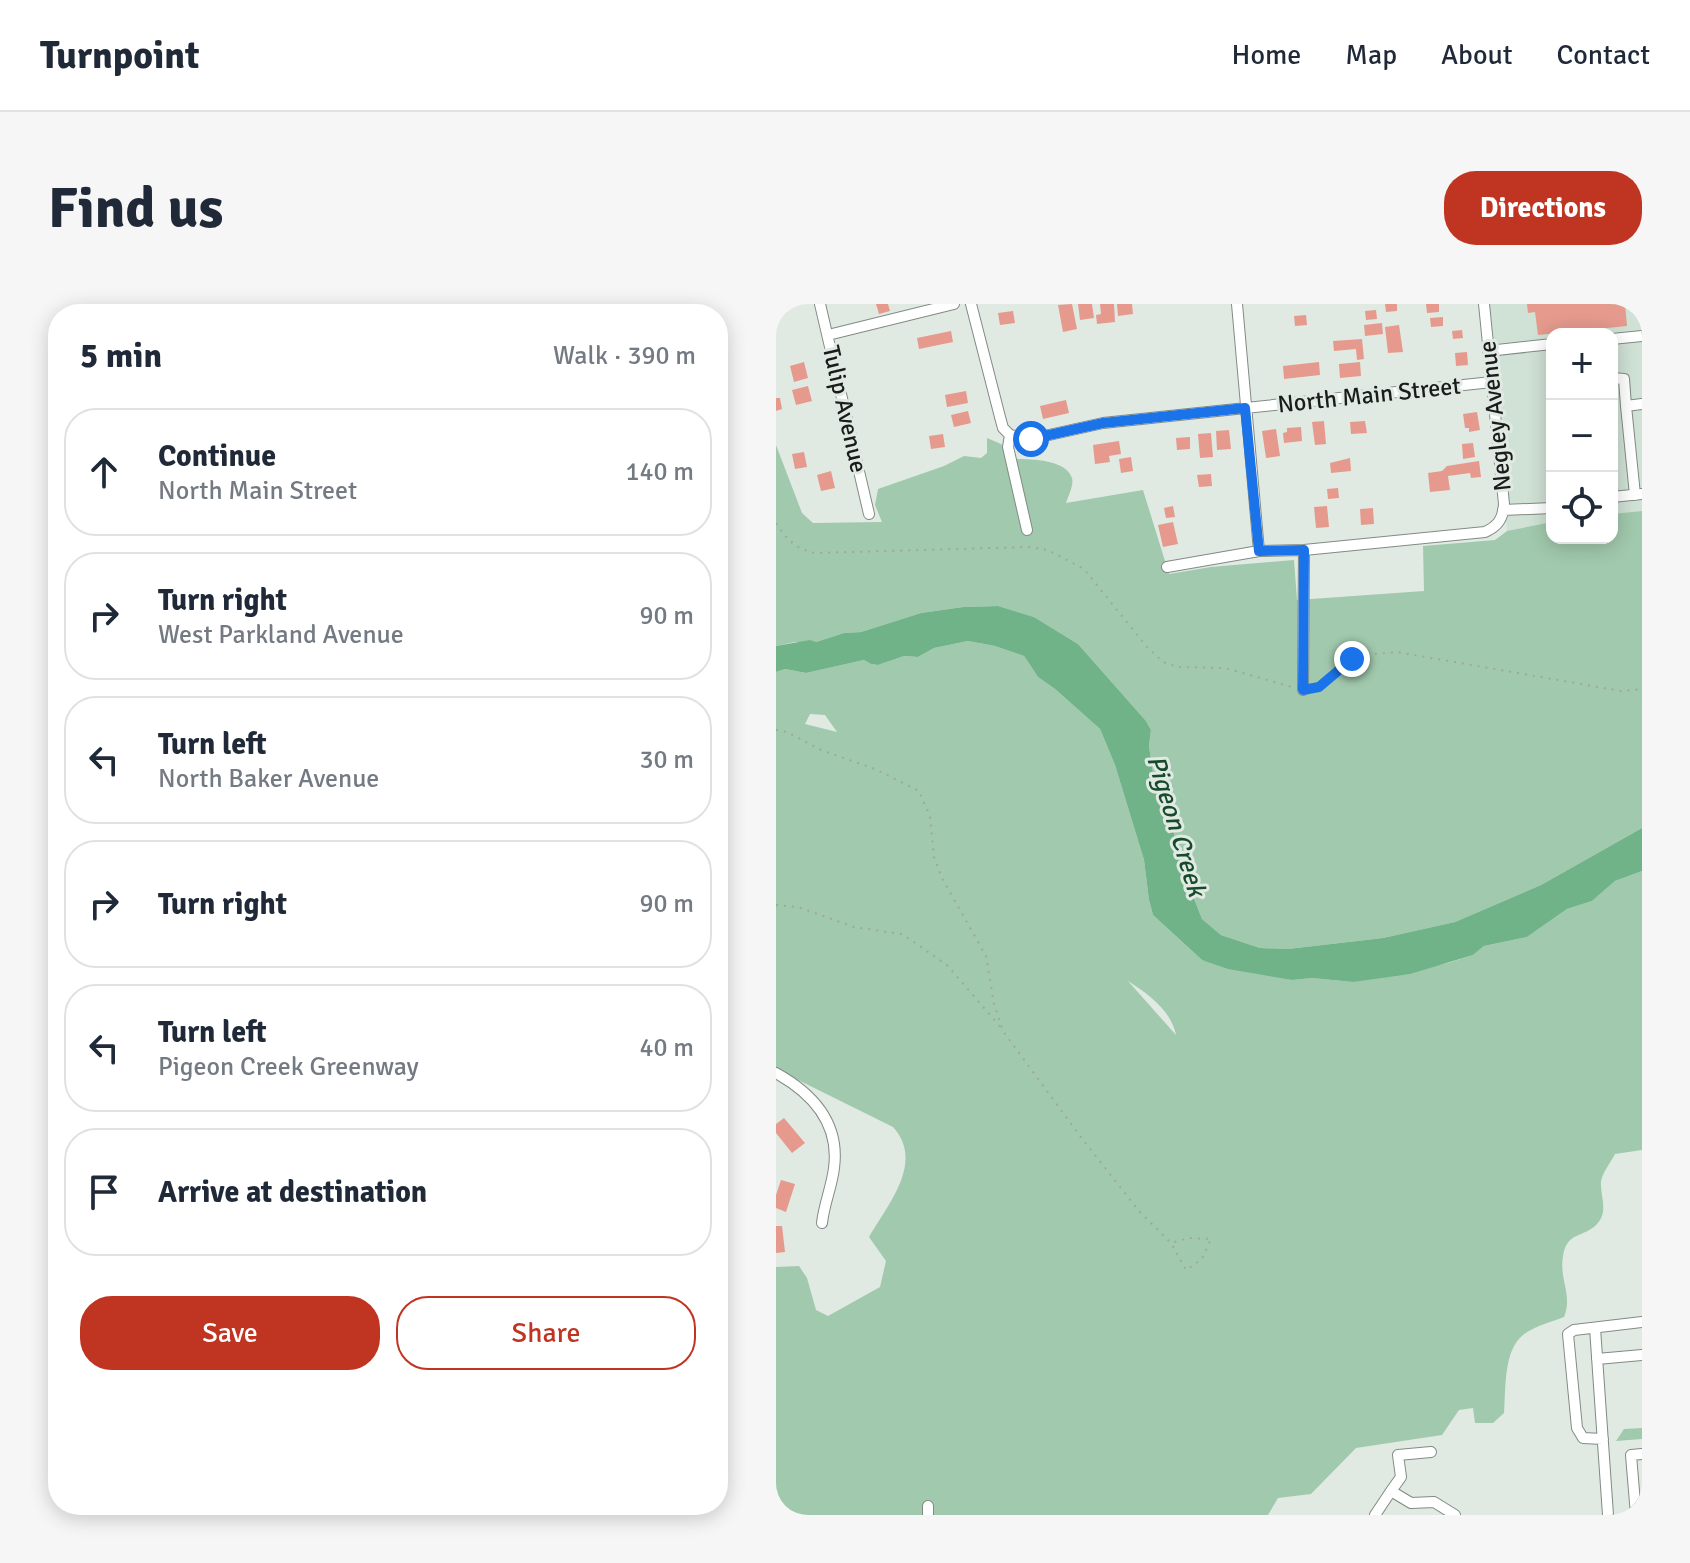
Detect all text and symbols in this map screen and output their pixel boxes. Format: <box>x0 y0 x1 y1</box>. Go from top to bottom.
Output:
text: Turnpoint <box>40 32 199 79</box>
text: Home <box>1232 38 1301 72</box>
text: Map <box>1345 38 1397 72</box>
text: About <box>1441 38 1513 72</box>
text: Contact <box>1557 38 1650 72</box>
button: Directions <box>1444 171 1642 245</box>
text: Find us <box>48 174 223 243</box>
map controls <box>1546 328 1618 544</box>
button: + <box>1546 328 1618 400</box>
text: 5 min <box>80 335 162 377</box>
street label: Negley Avenue <box>1472 339 1518 493</box>
text: Walk · 390 m <box>553 340 696 372</box>
street label: Tulip Avenue <box>816 343 874 475</box>
street label: North Main Street <box>1276 370 1462 420</box>
button: − <box>1546 400 1618 472</box>
route start <box>1013 421 1049 457</box>
text: Continue <box>158 438 276 475</box>
icon: ahead <box>82 450 126 494</box>
text: 140 m <box>625 456 694 488</box>
button: locate <box>1546 472 1618 544</box>
text: North Main Street <box>158 475 357 507</box>
text: Turn right <box>158 582 287 619</box>
icon: right <box>82 594 126 638</box>
text: 90 m <box>639 600 694 632</box>
text: West Parkland Avenue <box>158 619 404 651</box>
route end <box>1334 641 1370 677</box>
text: Turn left <box>158 726 267 763</box>
icon: left <box>82 738 126 782</box>
text: 30 m <box>639 744 694 776</box>
water label: Pigeon Creek <box>1139 752 1213 902</box>
text: North Baker Avenue <box>158 763 379 795</box>
icon: right <box>82 882 126 926</box>
text: Turn right <box>158 886 287 923</box>
text: 90 m <box>639 888 694 920</box>
text: Turn left <box>158 1014 267 1051</box>
icon: left <box>82 1026 126 1070</box>
text: 40 m <box>639 1032 694 1064</box>
text: Pigeon Creek Greenway <box>158 1051 419 1083</box>
icon: arrive <box>82 1170 126 1214</box>
text: Arrive at destination <box>158 1174 427 1211</box>
button: Save <box>80 1296 380 1370</box>
button: Share <box>396 1296 696 1370</box>

